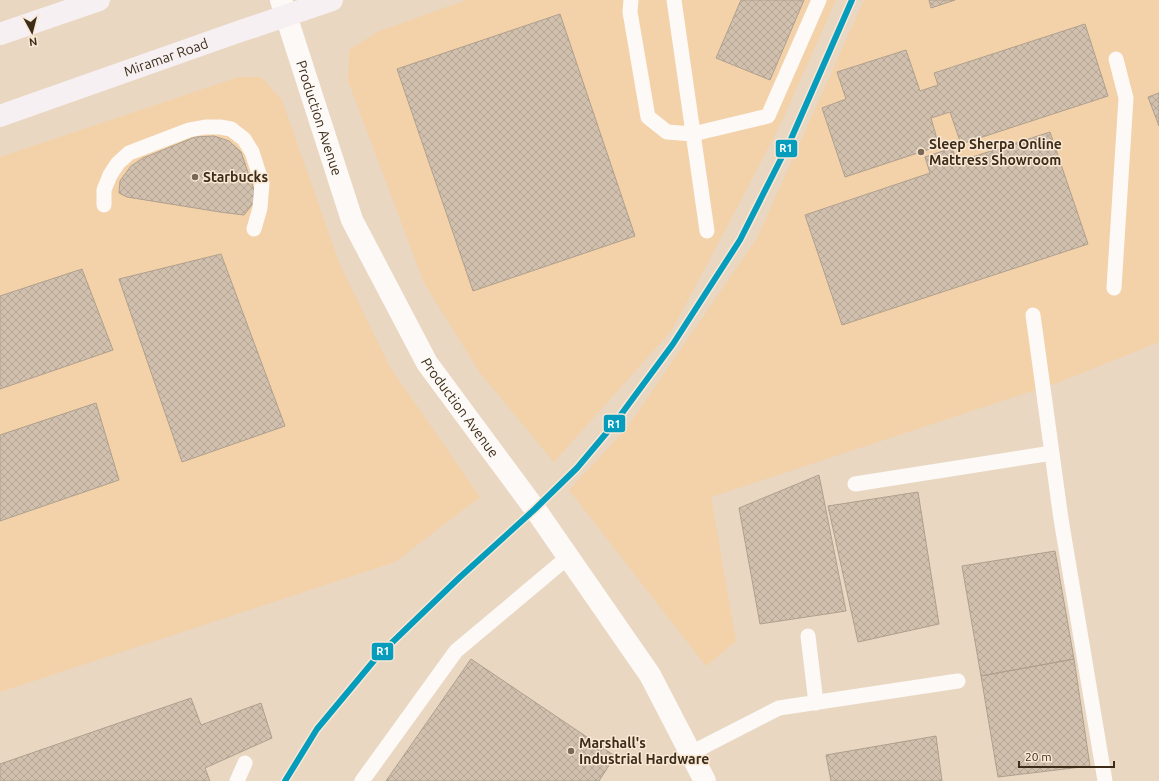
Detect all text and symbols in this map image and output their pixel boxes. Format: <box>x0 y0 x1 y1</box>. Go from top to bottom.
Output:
north arrow <box>12 12 52 52</box>
text: N <box>28 35 38 48</box>
street label: Miramar Road <box>122 35 210 80</box>
street label: Production Avenue <box>293 58 345 178</box>
place label: Sleep Sherpa Online Mattress Showroom <box>929 136 1062 168</box>
line badge: R1 <box>775 139 798 158</box>
text: R1 <box>779 142 793 154</box>
marker: Sleep Sherpa Online Mattress Showroom <box>916 147 926 157</box>
place label: Starbucks <box>203 169 268 185</box>
marker: Starbucks <box>190 172 200 182</box>
street label: Production Avenue <box>418 355 502 461</box>
line badge: R1 <box>603 414 626 433</box>
text: R1 <box>607 418 621 430</box>
line badge: R1 <box>371 642 394 661</box>
text: R1 <box>376 645 390 657</box>
place label: Marshall's Industrial Hardware <box>579 735 709 767</box>
scale bar <box>1019 743 1114 769</box>
marker: Marshall's Industrial Hardware <box>566 746 576 756</box>
text: 20 m <box>1025 750 1052 763</box>

